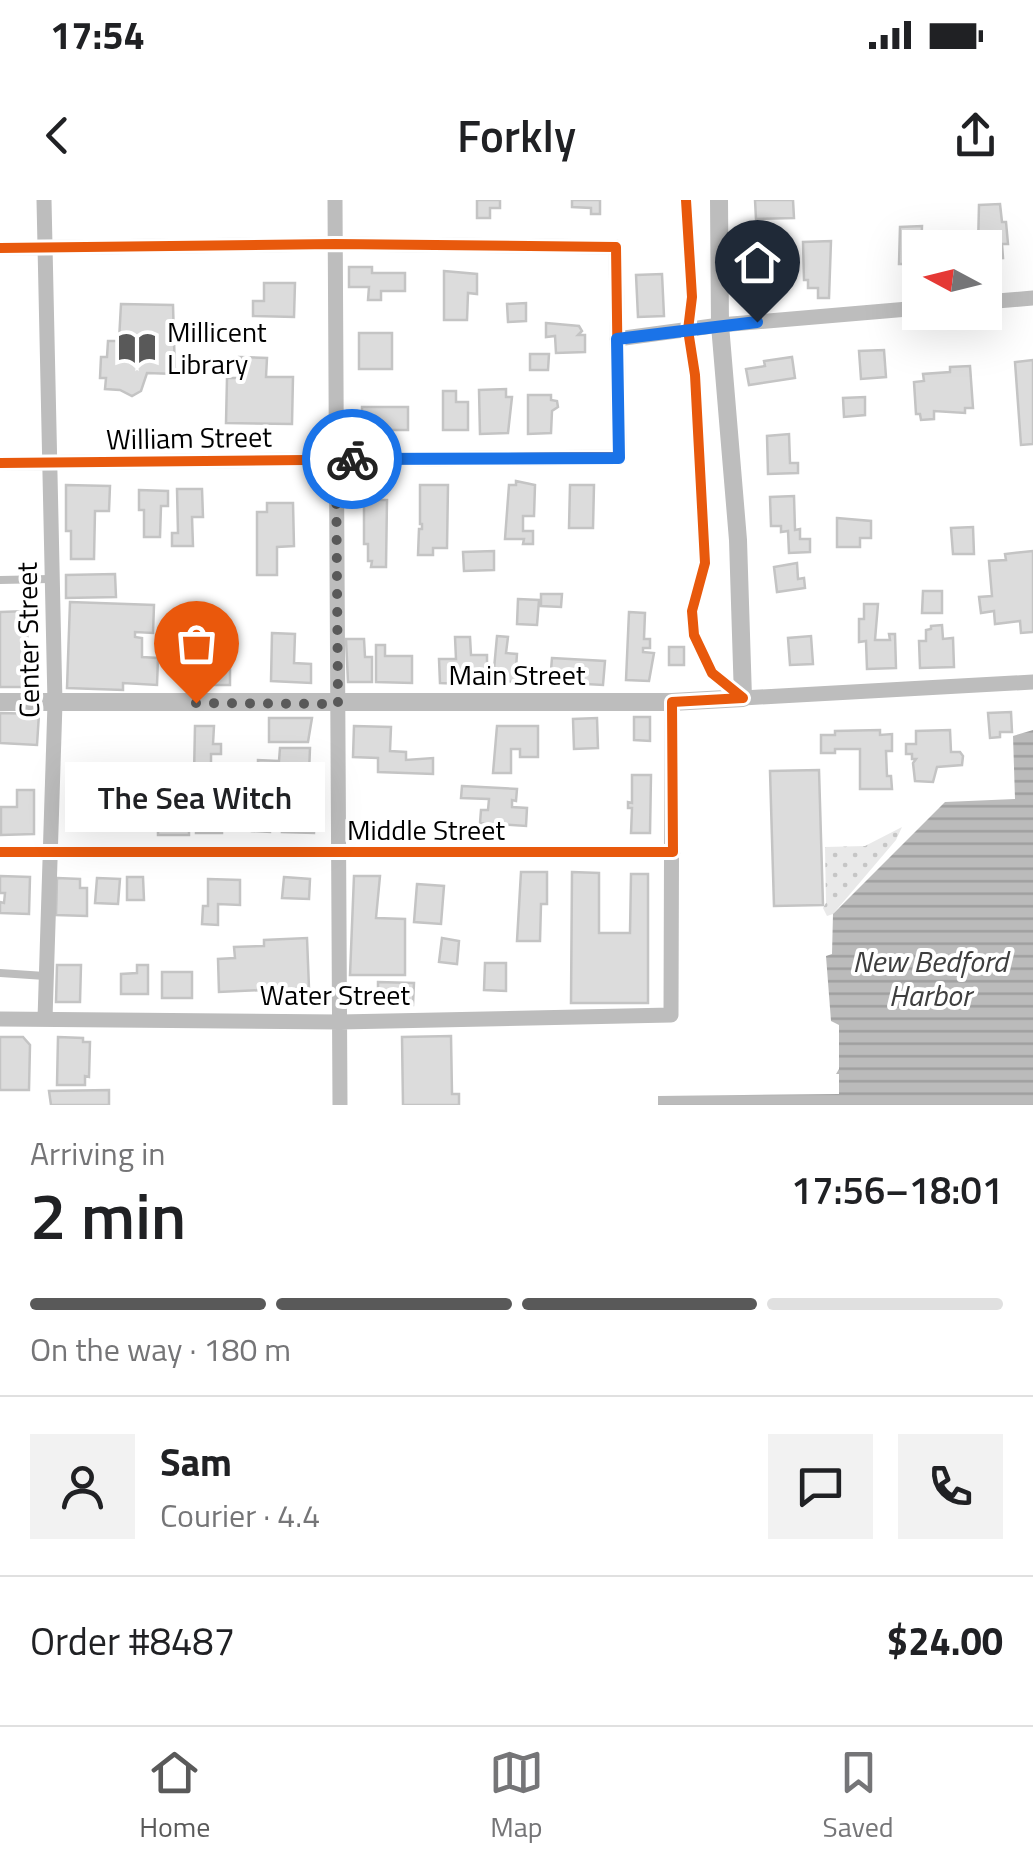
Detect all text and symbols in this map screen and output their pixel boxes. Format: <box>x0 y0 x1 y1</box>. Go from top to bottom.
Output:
text: 17:54 <box>50 6 145 64</box>
text: Forkly <box>457 101 576 169</box>
icon: back <box>30 108 85 163</box>
icon: share <box>948 108 1003 163</box>
pin <box>715 220 800 323</box>
north arrow <box>902 230 1002 330</box>
map controls <box>902 230 1002 330</box>
icon: home <box>730 235 785 290</box>
place label: Millicent Library <box>167 310 267 385</box>
library icon: Millicent Library <box>116 327 158 369</box>
courier <box>302 409 402 509</box>
street label: William Street <box>106 415 272 460</box>
icon: bike <box>325 432 380 487</box>
street label: Center Street <box>5 561 50 718</box>
pin <box>154 601 239 704</box>
icon: bag <box>169 616 224 671</box>
street label: Main Street <box>448 653 586 696</box>
callout: The Sea Witch <box>66 763 326 833</box>
text: The Sea Witch <box>98 773 292 821</box>
street label: Middle Street <box>347 808 505 851</box>
water label: New Bedford Harbor <box>852 938 1011 1018</box>
street label: Water Street <box>260 973 410 1016</box>
text: Arriving in <box>30 1129 166 1177</box>
text: 17:56–18:01 <box>791 1161 1003 1219</box>
text: 2 min <box>30 1165 186 1264</box>
text: On the way · 180 m <box>30 1325 291 1373</box>
text: Sam <box>160 1433 232 1491</box>
button: person <box>30 1434 135 1539</box>
button: chat <box>768 1434 873 1539</box>
button: phone <box>898 1434 1003 1539</box>
text: Courier · 4.4 <box>160 1491 320 1539</box>
text: Order #8487 <box>30 1612 235 1670</box>
text: $24.00 <box>887 1612 1003 1670</box>
tab: Home <box>139 1745 210 1848</box>
tab: Map <box>489 1745 544 1848</box>
tab: Saved <box>822 1745 894 1848</box>

